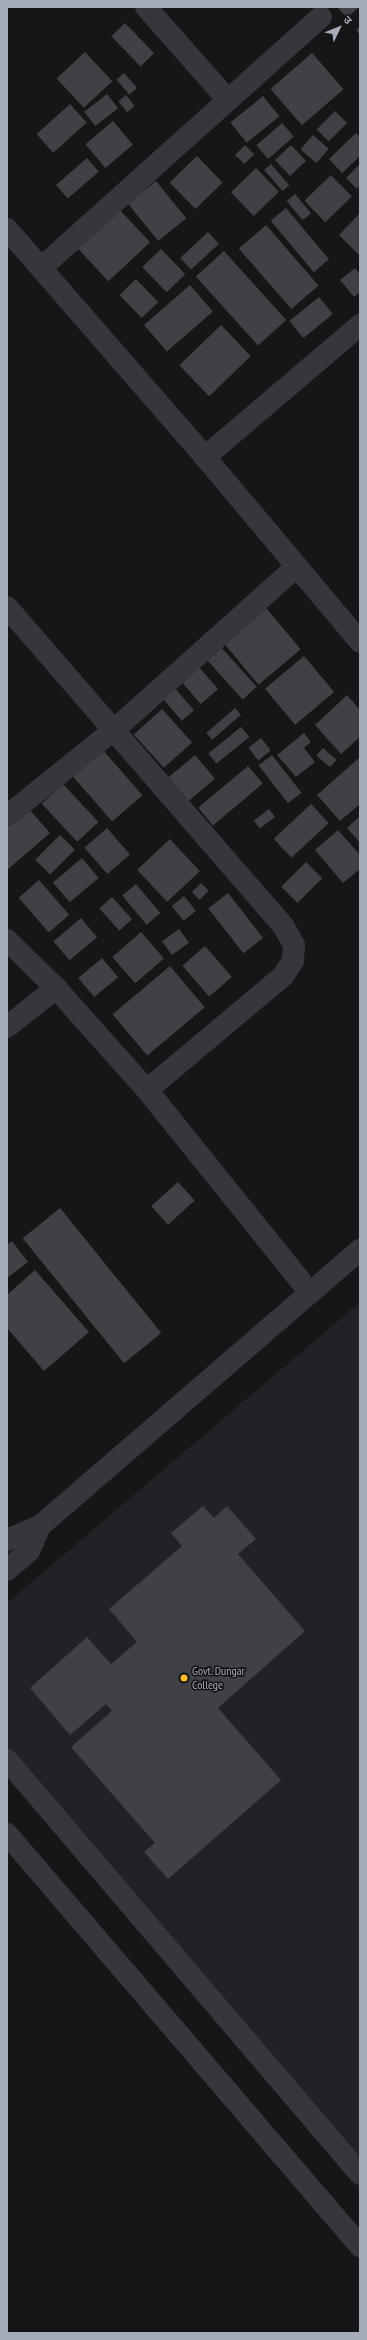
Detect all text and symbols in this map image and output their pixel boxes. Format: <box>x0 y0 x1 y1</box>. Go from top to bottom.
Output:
north arrow <box>319 8 359 48</box>
text: उ <box>340 13 355 27</box>
place label: Govt. Dungar College <box>192 1664 246 1692</box>
marker: Govt. Dungar College <box>179 1673 189 1683</box>

